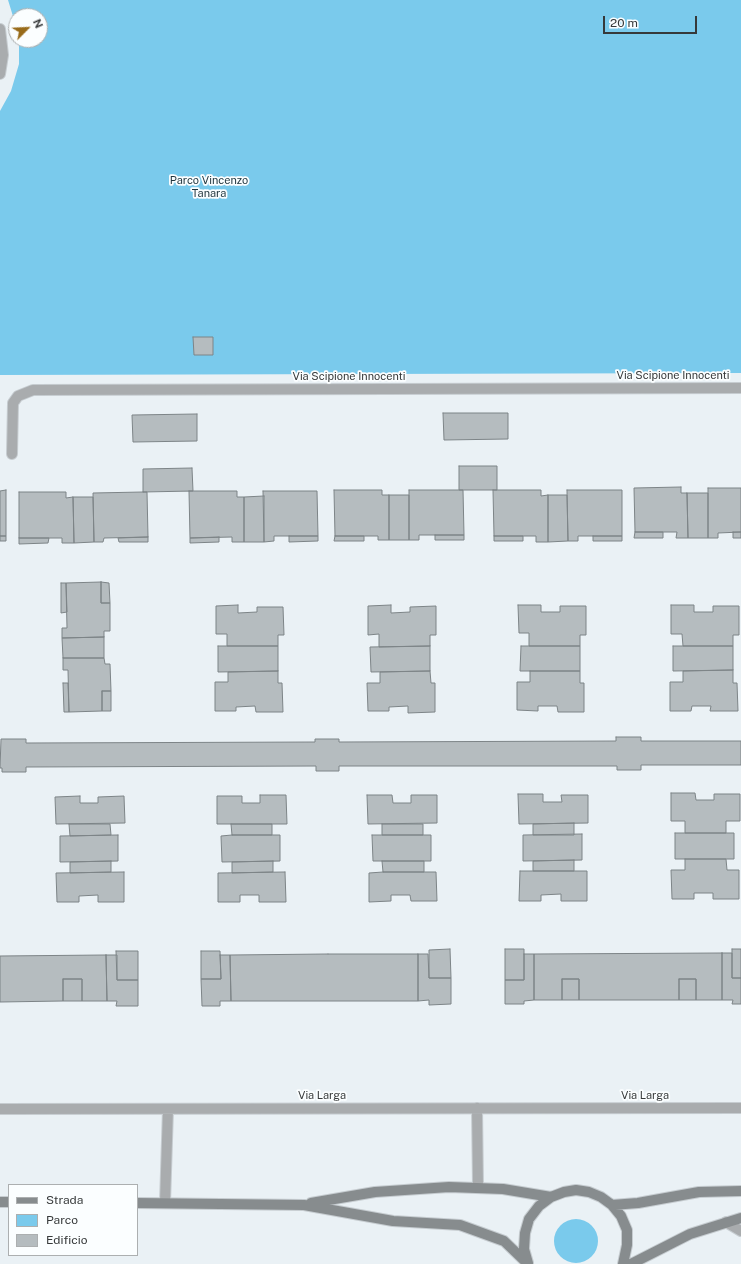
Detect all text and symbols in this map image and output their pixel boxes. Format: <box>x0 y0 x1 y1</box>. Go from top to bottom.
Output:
north arrow <box>8 8 48 48</box>
scale bar <box>605 8 699 34</box>
text: 20 m <box>610 16 638 30</box>
text: N <box>31 17 45 30</box>
park label: Parco Vincenzo Tanara <box>170 174 248 200</box>
street label: Via Scipione Innocenti <box>616 369 730 383</box>
street label: Via Scipione Innocenti <box>292 370 406 384</box>
street label: Via Larga <box>298 1089 346 1103</box>
street label: Via Larga <box>621 1089 669 1103</box>
legend <box>8 1184 138 1256</box>
text: Strada <box>46 1193 83 1207</box>
text: Parco <box>46 1213 78 1227</box>
text: Edificio <box>46 1233 88 1247</box>

